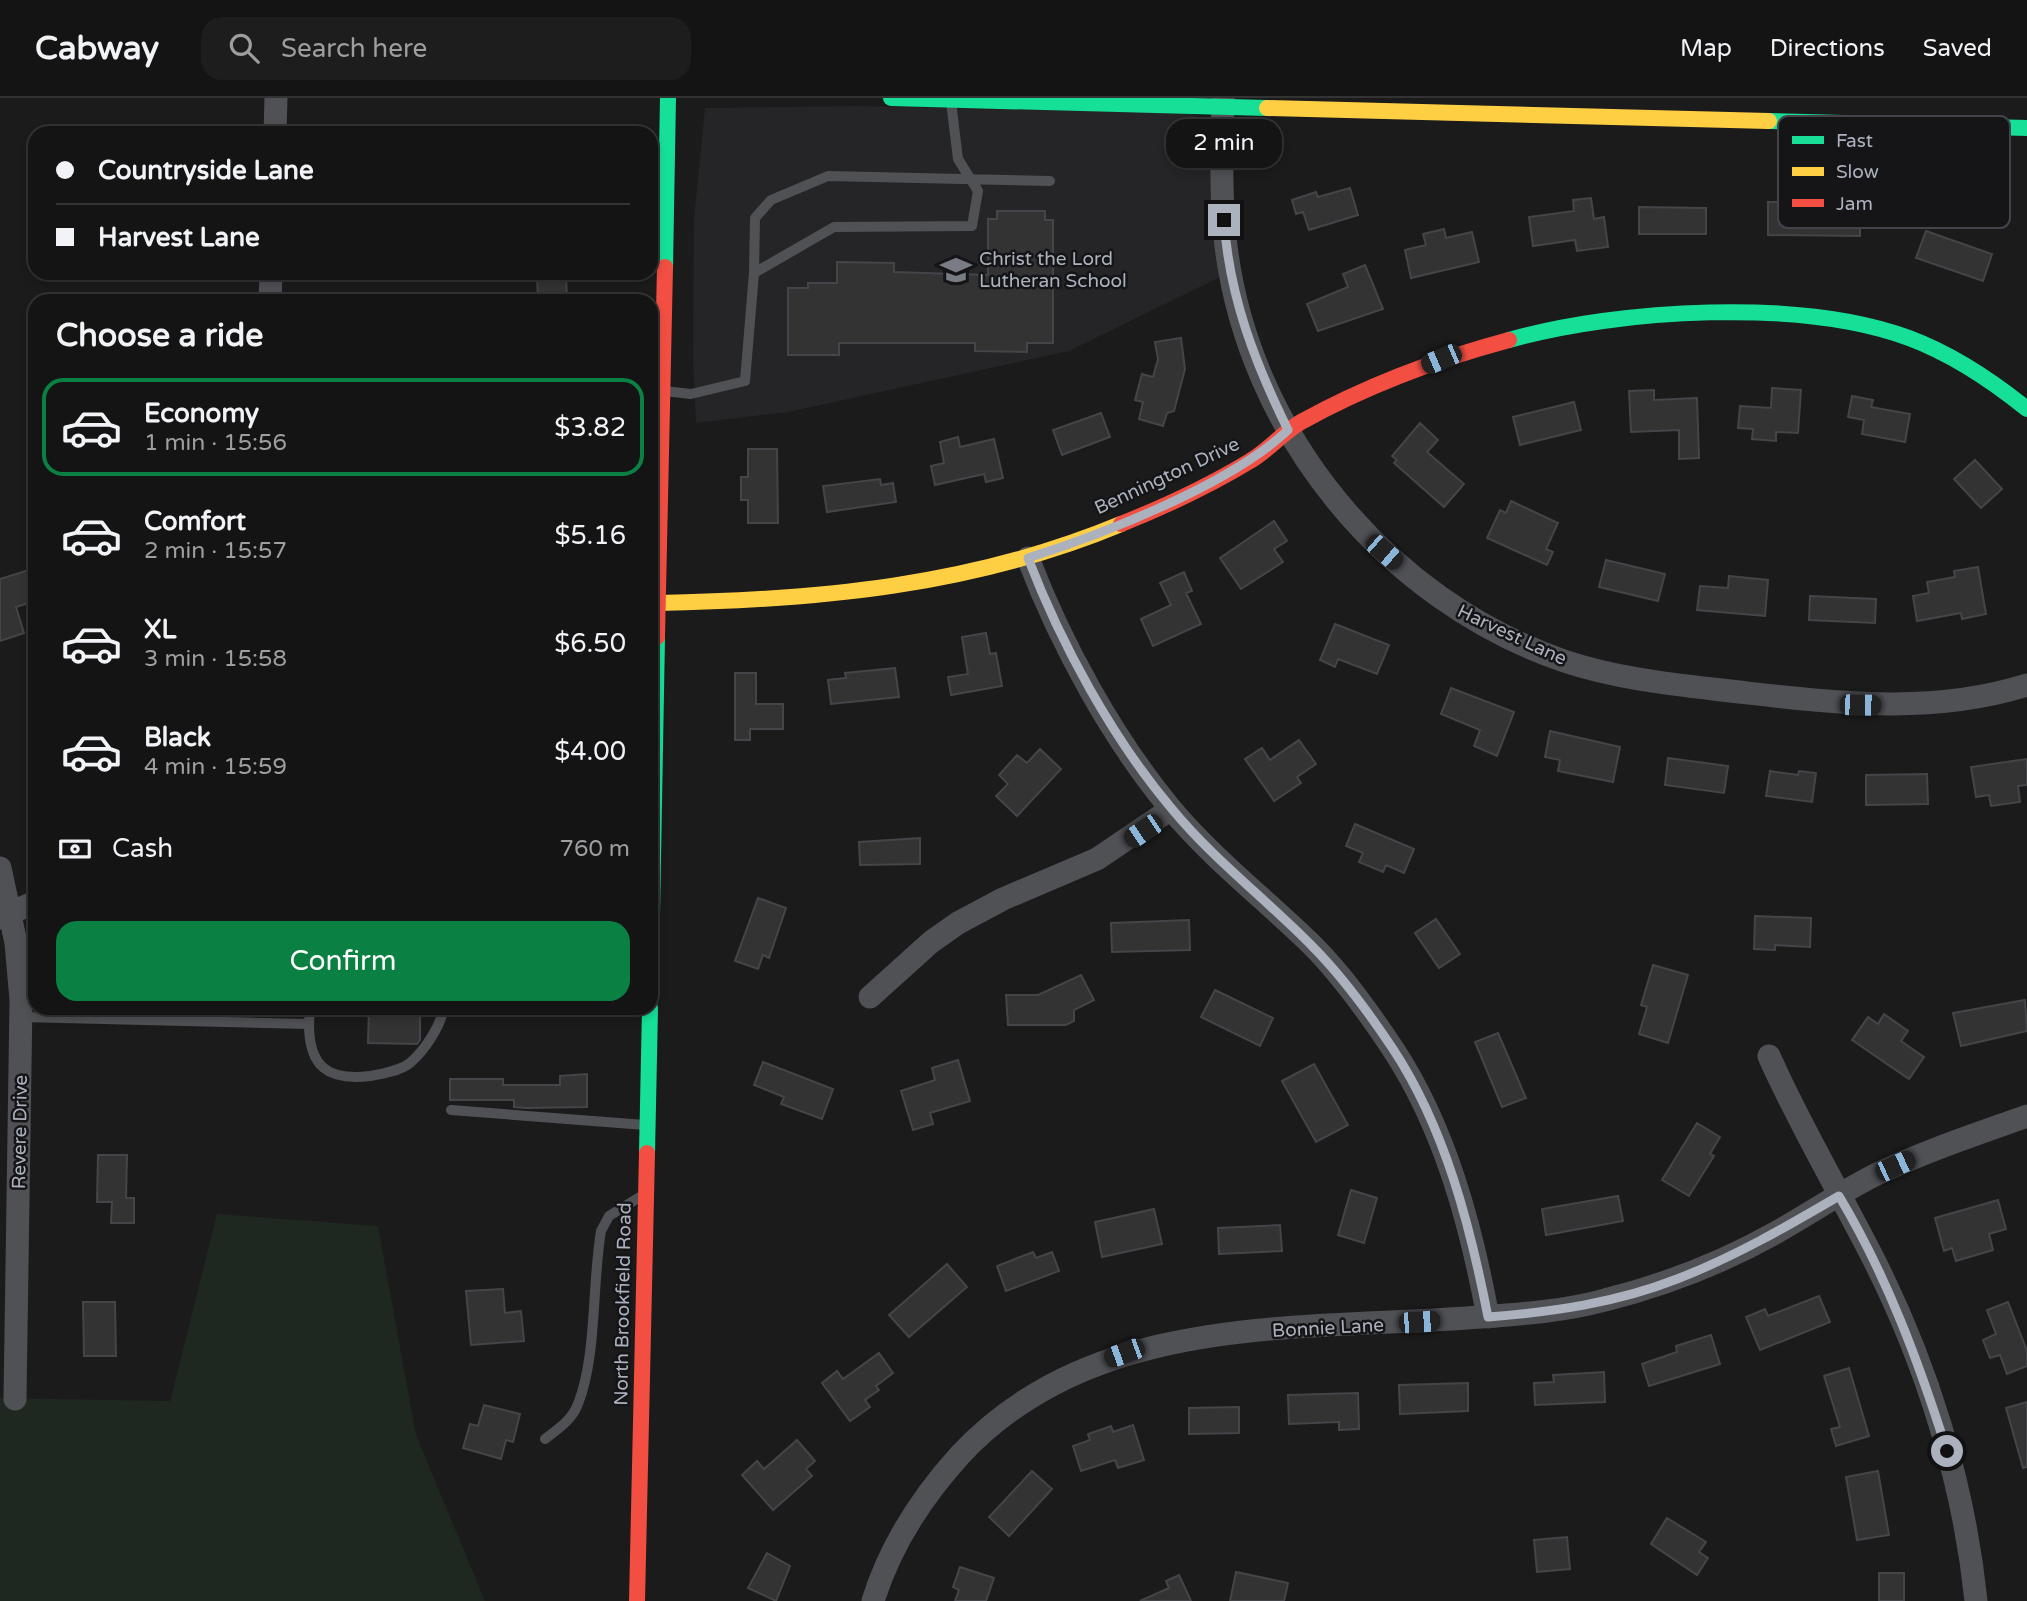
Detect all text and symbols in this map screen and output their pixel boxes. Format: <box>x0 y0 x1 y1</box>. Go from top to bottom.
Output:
search box <box>201 17 691 80</box>
text: Cabway <box>35 29 159 68</box>
icon: search <box>225 29 263 67</box>
text: Search here <box>281 33 427 64</box>
text: Map <box>1680 34 1732 63</box>
text: Directions <box>1770 34 1885 63</box>
text: Saved <box>1923 34 1992 63</box>
legend <box>1778 116 2010 228</box>
callout: 2 min <box>1166 118 1282 167</box>
text: 2 min <box>1193 129 1255 157</box>
text: Fast <box>1836 130 1873 152</box>
text: Countryside Lane <box>98 155 314 186</box>
text: Slow <box>1836 161 1879 183</box>
text: Jam <box>1836 193 1873 215</box>
route end <box>1208 204 1240 236</box>
text: Harvest Lane <box>98 222 260 253</box>
place label: Christ the Lord Lutheran School <box>979 248 1127 292</box>
school or university icon: Christ the Lord Lutheran School <box>939 253 973 287</box>
text: Choose a ride <box>56 317 263 355</box>
car <box>1418 341 1465 377</box>
icon: car <box>60 396 123 459</box>
text: Economy <box>144 398 259 429</box>
text: $3.82 <box>554 412 626 443</box>
text: 1 min · 15:56 <box>144 429 287 457</box>
street label: Bennington Drive <box>1091 433 1243 519</box>
icon: car <box>60 504 123 567</box>
text: Comfort <box>144 506 246 537</box>
text: $5.16 <box>554 520 626 551</box>
car <box>1362 530 1407 574</box>
text: 2 min · 15:57 <box>144 537 287 565</box>
street label: Harvest Lane <box>1454 600 1570 670</box>
icon: car <box>60 612 123 675</box>
text: XL <box>144 614 176 645</box>
text: $6.50 <box>554 628 626 659</box>
text: 3 min · 15:58 <box>144 645 287 673</box>
car <box>1839 694 1882 716</box>
icon: car <box>60 720 123 783</box>
text: Black <box>144 722 211 753</box>
text: $4.00 <box>554 736 626 767</box>
text: 4 min · 15:59 <box>144 753 287 781</box>
car <box>1120 811 1167 851</box>
icon: cash <box>56 830 94 868</box>
text: Cash <box>112 833 173 864</box>
text: 760 m <box>560 835 630 863</box>
button: Confirm <box>56 921 630 1001</box>
street label: Revere Drive <box>8 1075 32 1189</box>
car <box>1872 1148 1919 1184</box>
street label: North Brookfield Road <box>610 1202 636 1406</box>
car <box>1398 1310 1441 1334</box>
street label: Bonnie Lane <box>1271 1314 1385 1342</box>
car <box>1101 1336 1148 1370</box>
route start <box>1931 1435 1963 1467</box>

